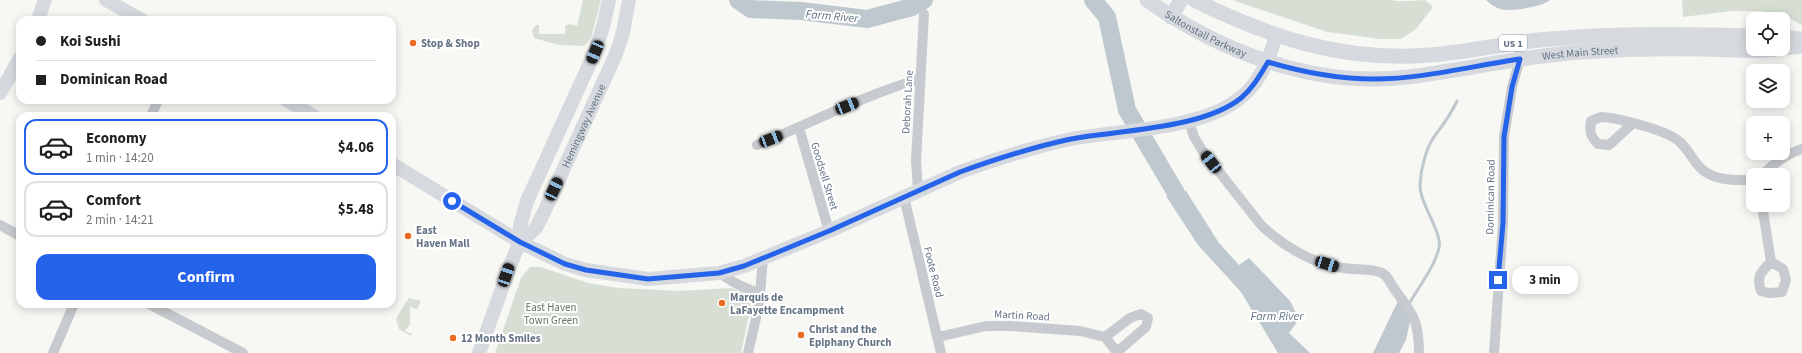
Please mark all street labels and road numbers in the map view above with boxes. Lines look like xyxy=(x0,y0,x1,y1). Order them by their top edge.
street label: Saltonstall Parkway xyxy=(1162,7,1249,61)
road number: US 1 xyxy=(1499,35,1527,51)
street label: West Main Street xyxy=(1541,43,1619,64)
street label: Deborah Lane xyxy=(898,69,917,134)
street label: Hemingway Avenue xyxy=(558,81,610,170)
street label: Goodsell Street xyxy=(807,140,842,212)
street label: Dominican Road xyxy=(1482,159,1499,235)
street label: Foote Road xyxy=(920,245,947,299)
street label: Martin Road xyxy=(994,307,1050,324)

